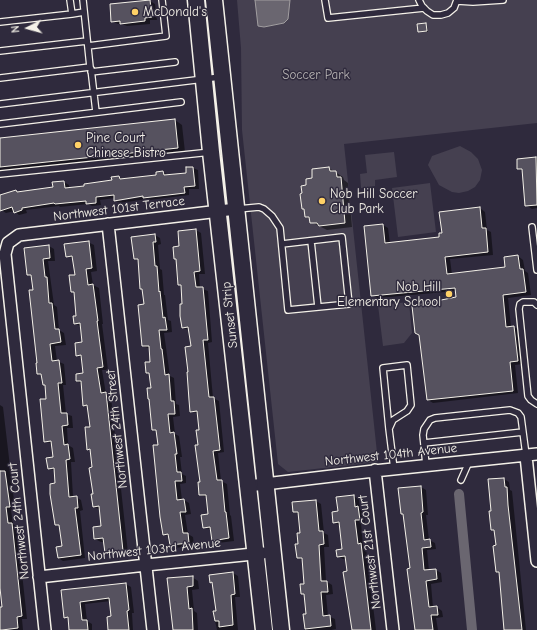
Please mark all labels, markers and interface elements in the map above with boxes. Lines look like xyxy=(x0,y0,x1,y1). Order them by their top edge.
place label: McDonald's xyxy=(143,4,207,20)
marker: McDonald's xyxy=(130,7,140,17)
north arrow xyxy=(8,8,48,48)
text: N xyxy=(9,25,22,34)
park label: Soccer Park xyxy=(282,67,350,83)
place label: Pine Court Chinese Bistro xyxy=(86,130,166,161)
marker: Pine Court Chinese Bistro xyxy=(73,140,83,150)
place label: Nob Hill Soccer Club Park xyxy=(330,186,417,217)
street label: Northwest 101st Terrace xyxy=(52,193,186,225)
marker: Nob Hill Soccer Club Park xyxy=(317,196,327,206)
place label: Nob Hill Elementary School xyxy=(337,279,441,310)
street label: Sunset Strip xyxy=(219,281,241,349)
marker: Nob Hill Elementary School xyxy=(444,289,454,299)
street label: Northwest 24th Street xyxy=(103,369,131,489)
street label: Northwest 104th Avenue xyxy=(324,440,458,470)
street label: Northwest 24th Court xyxy=(5,462,33,580)
street label: Northwest 21st Court xyxy=(355,494,385,610)
street label: Northwest 103rd Avenue xyxy=(87,535,221,565)

